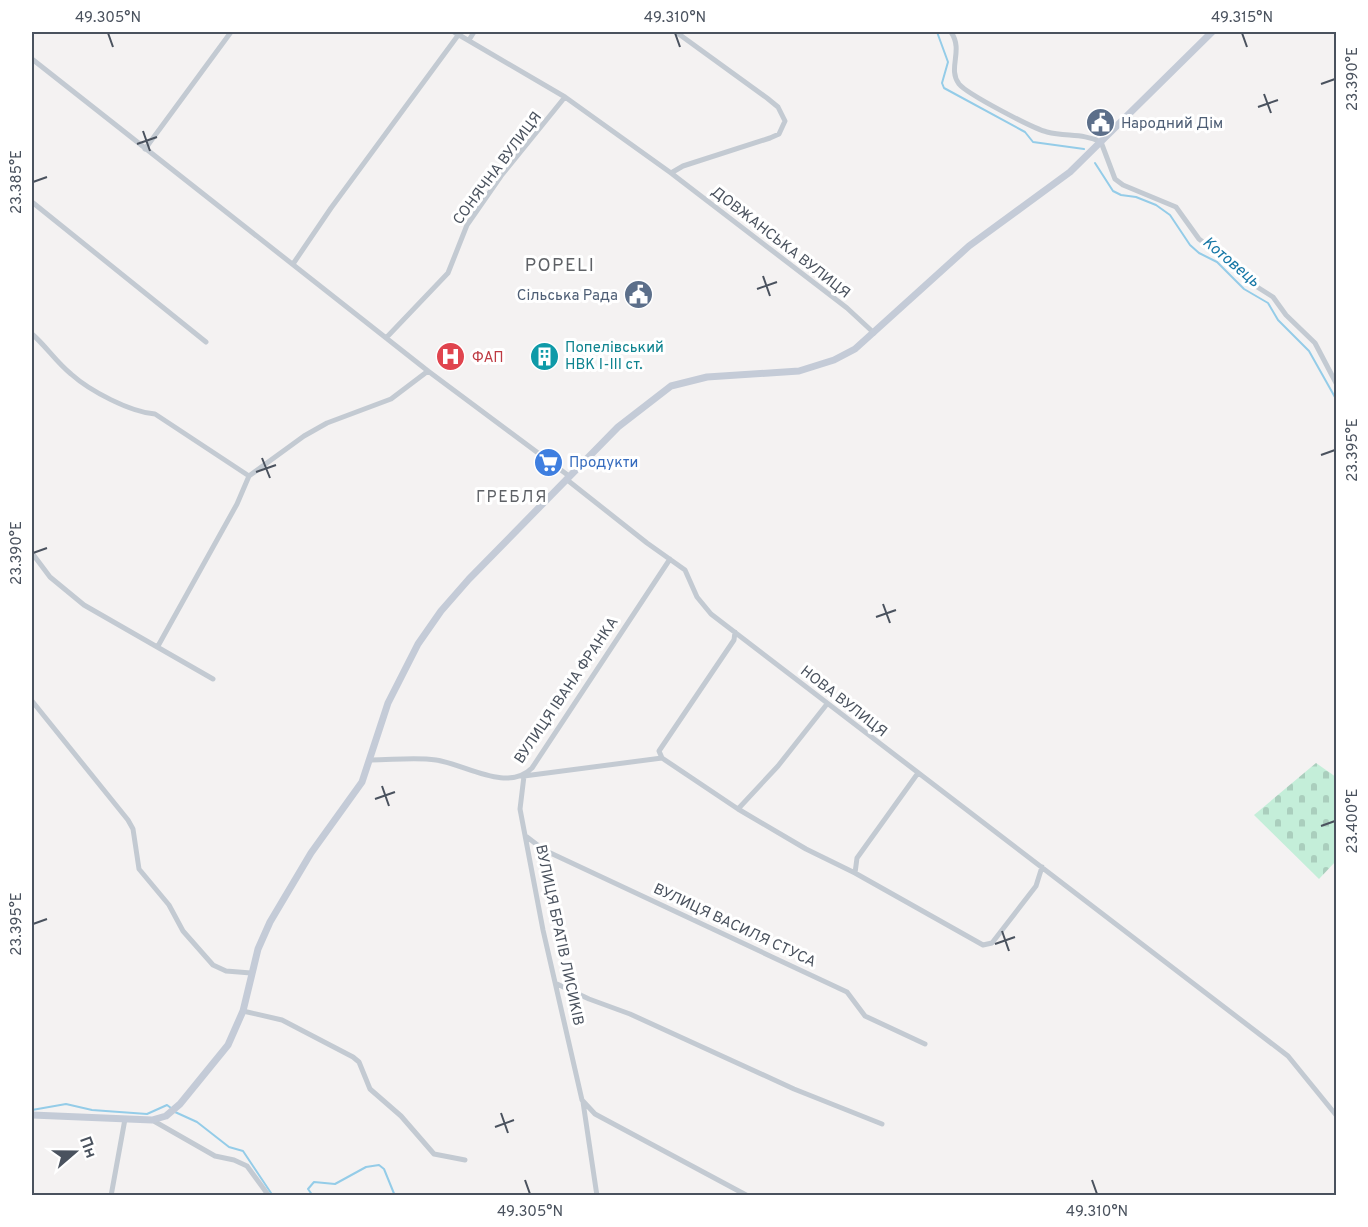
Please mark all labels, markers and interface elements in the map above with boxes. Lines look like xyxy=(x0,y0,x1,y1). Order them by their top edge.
text: 49.305°N xyxy=(75,9,141,28)
text: 49.310°N xyxy=(644,9,706,28)
text: 49.315°N xyxy=(1211,9,1273,28)
text: 23.390°E xyxy=(1344,47,1363,111)
public building icon: Народний Дім xyxy=(1084,107,1116,139)
street label: СОНЯЧНА ВУЛИЦЯ xyxy=(450,109,547,229)
place label: Народний Дім xyxy=(1121,115,1223,134)
text: 23.385°E xyxy=(8,150,27,214)
street label: ДОВЖАНСЬКА ВУЛИЦЯ xyxy=(707,183,853,303)
water label: Котовець xyxy=(1198,233,1263,292)
district label: POPELI xyxy=(525,255,595,278)
public building icon: Сільська Рада xyxy=(623,279,655,311)
place label: Сільська Рада xyxy=(517,287,618,306)
place label: Попелівський НВК І-ІІІ ст. xyxy=(565,339,664,375)
building icon: Попелівський НВК І-ІІІ ст. xyxy=(528,340,560,372)
hospital icon: ФАП xyxy=(435,341,467,373)
place label: ФАП xyxy=(472,349,504,368)
text: 23.395°E xyxy=(1344,418,1363,482)
supermarket icon: Продукти xyxy=(532,446,564,478)
place label: Продукти xyxy=(569,454,638,473)
district label: ГРЕБЛЯ xyxy=(476,488,548,508)
text: 23.390°E xyxy=(8,521,27,585)
street label: ВУЛИЦЯ ІВАНА ФРАНКА xyxy=(511,614,624,768)
street label: НОВА ВУЛИЦЯ xyxy=(796,662,890,742)
text: 23.400°E xyxy=(1344,788,1363,854)
street label: ВУЛИЦЯ БРАТІВ ЛИСИКІВ xyxy=(530,843,587,1028)
street label: ВУЛИЦЯ ВАСИЛЯ СТУСА xyxy=(650,880,819,972)
text: 23.395°E xyxy=(8,892,27,956)
north arrow xyxy=(45,1122,105,1182)
text: Пн xyxy=(74,1134,100,1161)
text: 49.305°N xyxy=(497,1203,563,1222)
text: 49.310°N xyxy=(1066,1203,1128,1222)

